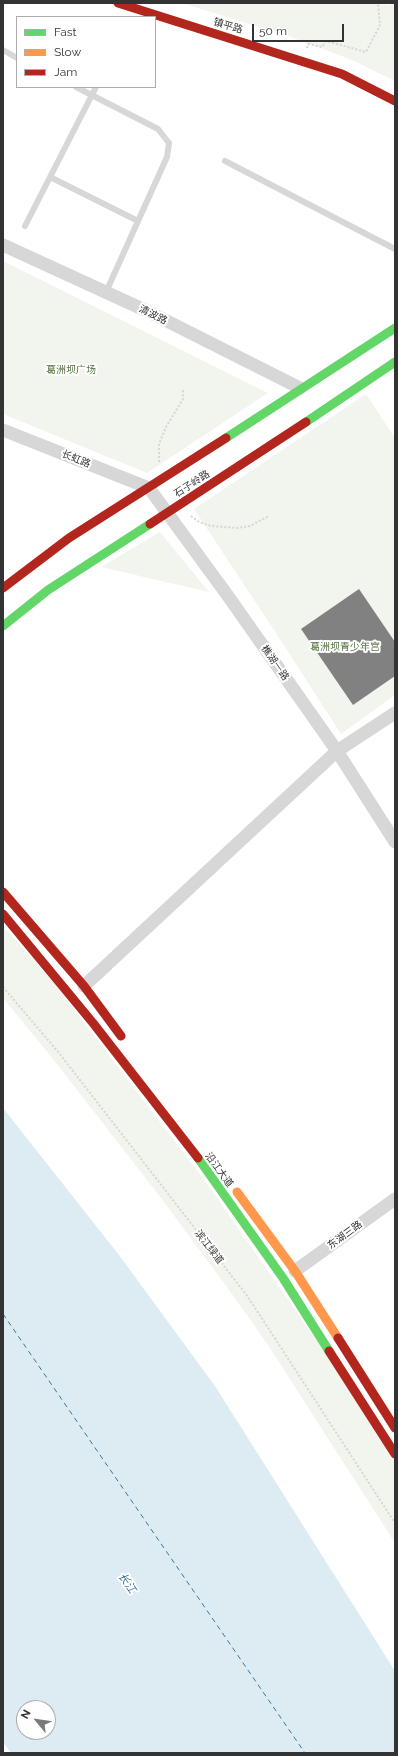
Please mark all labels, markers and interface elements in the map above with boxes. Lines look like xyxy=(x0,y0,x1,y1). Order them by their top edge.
legend xyxy=(16,16,156,88)
street label: 镇平路 xyxy=(212,16,244,36)
scale bar xyxy=(254,16,346,42)
text: 50 m xyxy=(259,24,287,38)
text: Fast xyxy=(54,25,77,39)
text: Slow xyxy=(54,45,81,59)
text: Jam xyxy=(54,65,77,79)
street label: 清波路 xyxy=(137,303,169,327)
park label: 葛洲坝广场 xyxy=(46,364,96,376)
street label: 长虹路 xyxy=(60,448,92,470)
street label: 石子岭路 xyxy=(172,468,212,500)
park label: 葛洲坝青少年宫 xyxy=(310,641,380,653)
street label: 樵湖一路 xyxy=(259,643,291,683)
street label: 沿江大道 xyxy=(202,1150,236,1190)
street label: 东湖三路 xyxy=(325,1218,365,1252)
street label: 滨江绿道 xyxy=(192,1228,226,1266)
water label: 长江 xyxy=(115,1570,139,1596)
north arrow xyxy=(16,1700,56,1740)
text: N xyxy=(18,1708,34,1721)

